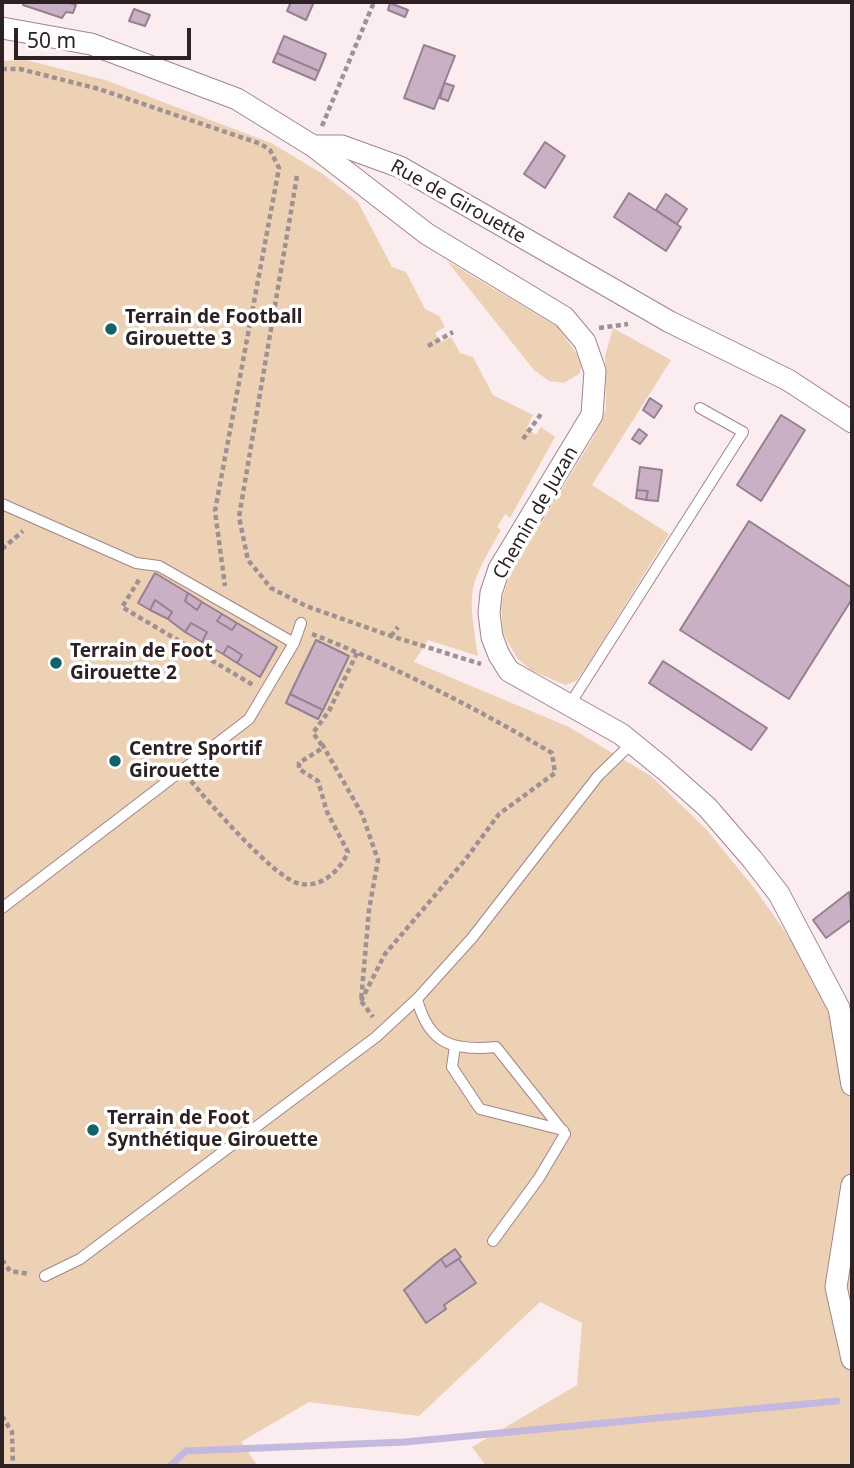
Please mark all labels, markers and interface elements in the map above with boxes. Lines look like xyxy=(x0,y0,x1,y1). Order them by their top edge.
scale bar xyxy=(18,14,194,58)
text: 50 m xyxy=(27,26,76,54)
street label: Rue de Girouette xyxy=(386,155,530,249)
place label: Terrain de Football Girouette 3 xyxy=(125,307,302,351)
marker: Terrain de Football Girouette 3 xyxy=(103,321,119,337)
street label: Chemin de Juzan xyxy=(489,443,583,583)
place label: Terrain de Foot Girouette 2 xyxy=(70,641,213,685)
marker: Terrain de Foot Girouette 2 xyxy=(48,655,64,671)
place label: Centre Sportif Girouette xyxy=(129,739,262,783)
marker: Centre Sportif Girouette xyxy=(107,753,123,769)
place label: Terrain de Foot Synthétique Girouette xyxy=(107,1108,318,1152)
marker: Terrain de Foot Synthétique Girouette xyxy=(85,1122,101,1138)

